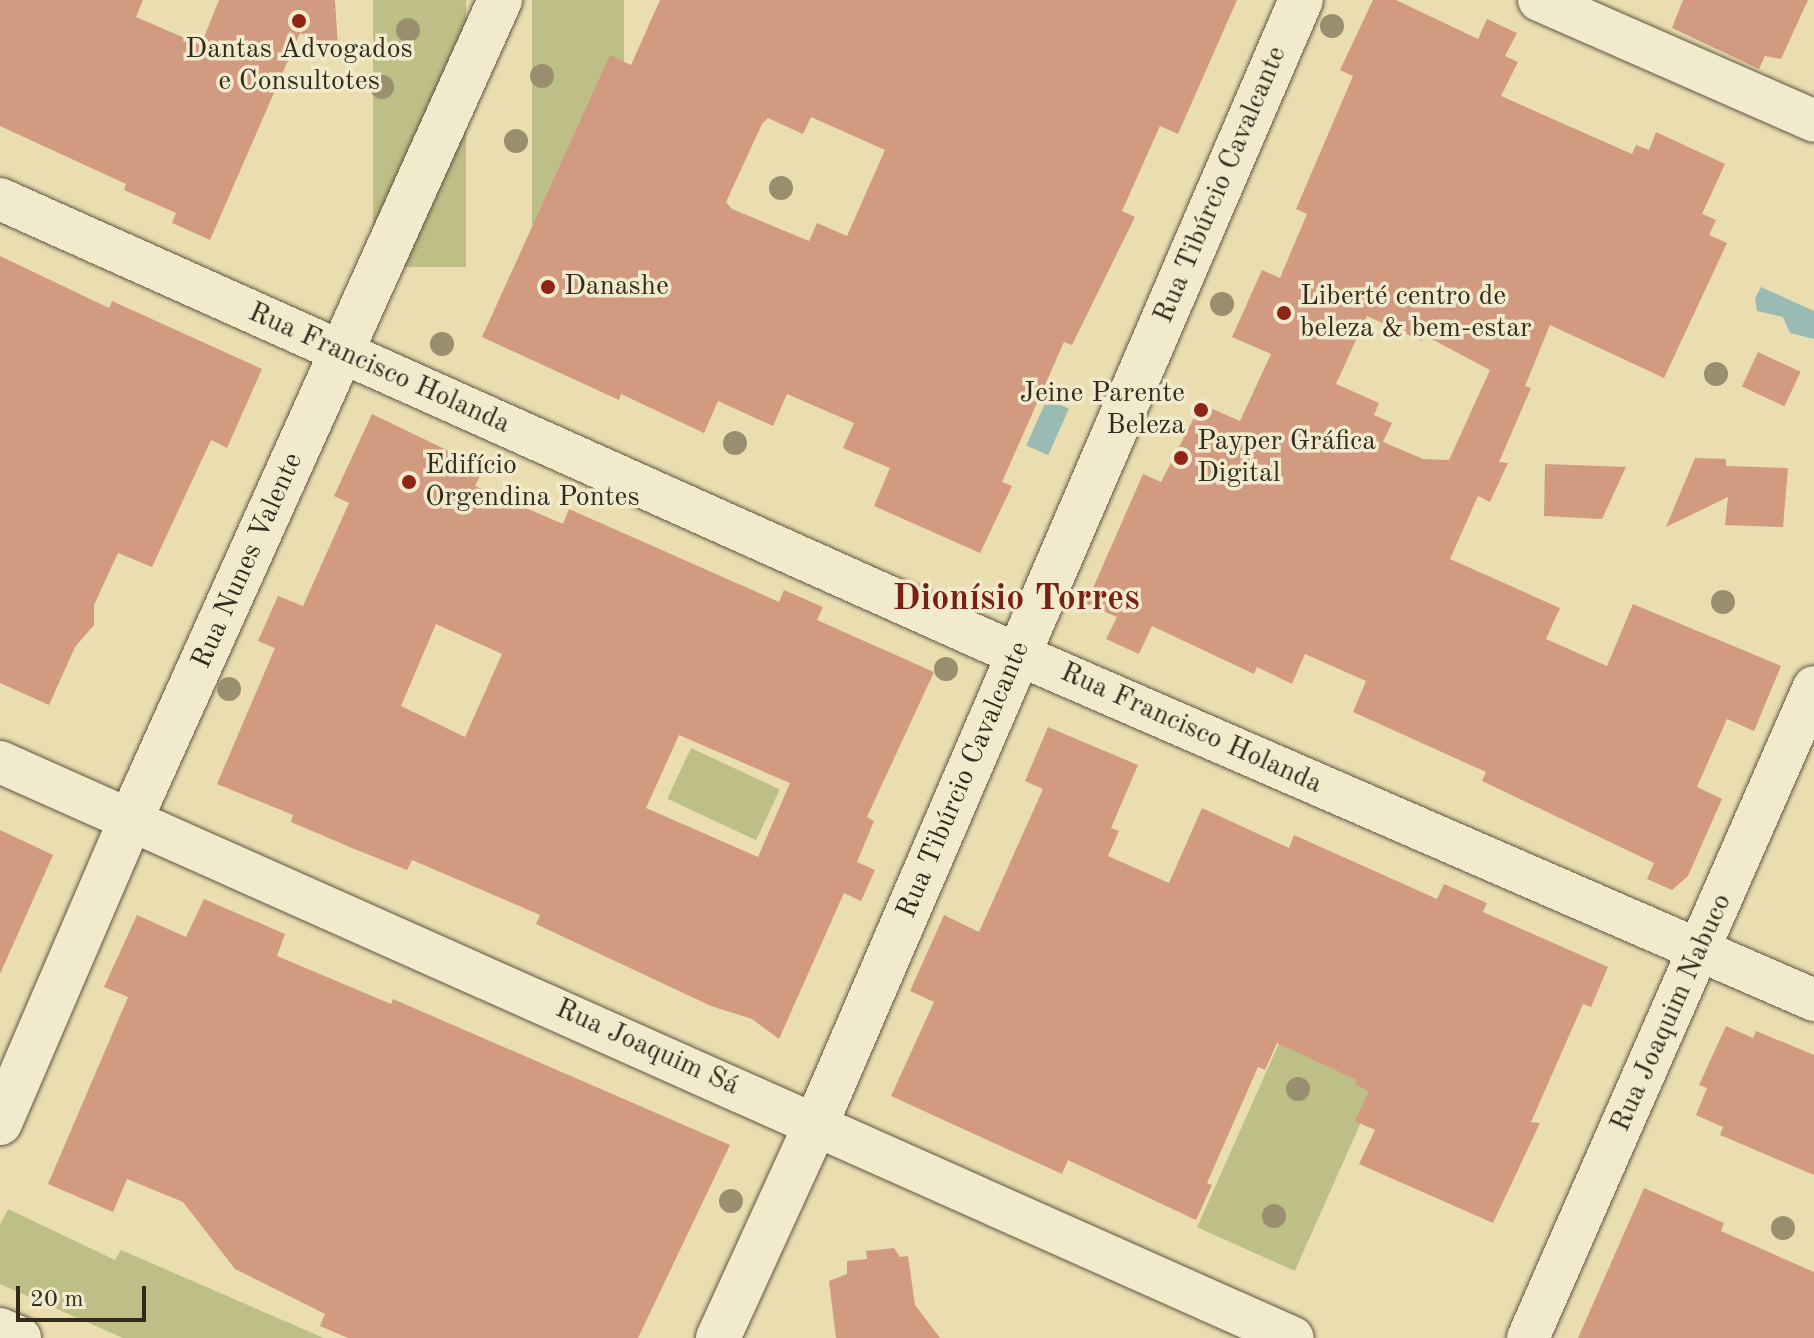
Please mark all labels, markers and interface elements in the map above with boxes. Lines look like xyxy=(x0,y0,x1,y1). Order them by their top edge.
marker: Dantas Advogados e Consultotes xyxy=(290,12,308,30)
place label: Dantas Advogados e Consultotes xyxy=(185,33,413,99)
street label: Rua Tibúrcio Cavalcante xyxy=(1147,42,1295,328)
place label: Danashe xyxy=(564,270,669,304)
marker: Danashe xyxy=(539,278,557,296)
place label: Liberté centro de beleza & bem-estar xyxy=(1300,280,1531,346)
street label: Rua Francisco Holanda xyxy=(243,296,515,442)
marker: Liberté centro de beleza & bem-estar xyxy=(1275,304,1293,322)
place label: Jeine Parente Beleza xyxy=(1020,377,1185,443)
marker: Jeine Parente Beleza xyxy=(1192,401,1210,419)
place label: Payper Gráfica Digital xyxy=(1197,425,1376,491)
street label: Rua Nunes Valente xyxy=(185,448,311,674)
place label: Edifício Orgendina Pontes xyxy=(425,449,640,515)
marker: Payper Gráfica Digital xyxy=(1172,449,1190,467)
marker: Edifício Orgendina Pontes xyxy=(400,473,418,491)
district label: Dionísio Torres xyxy=(892,579,1140,623)
street label: Rua Tibúrcio Cavalcante xyxy=(890,637,1038,923)
street label: Rua Francisco Holanda xyxy=(1055,656,1327,802)
street label: Rua Joaquim Nabuco xyxy=(1604,889,1740,1137)
street label: Rua Joaquim Sá xyxy=(550,993,744,1103)
scale bar xyxy=(20,1270,150,1320)
text: 20 m xyxy=(30,1288,84,1312)

